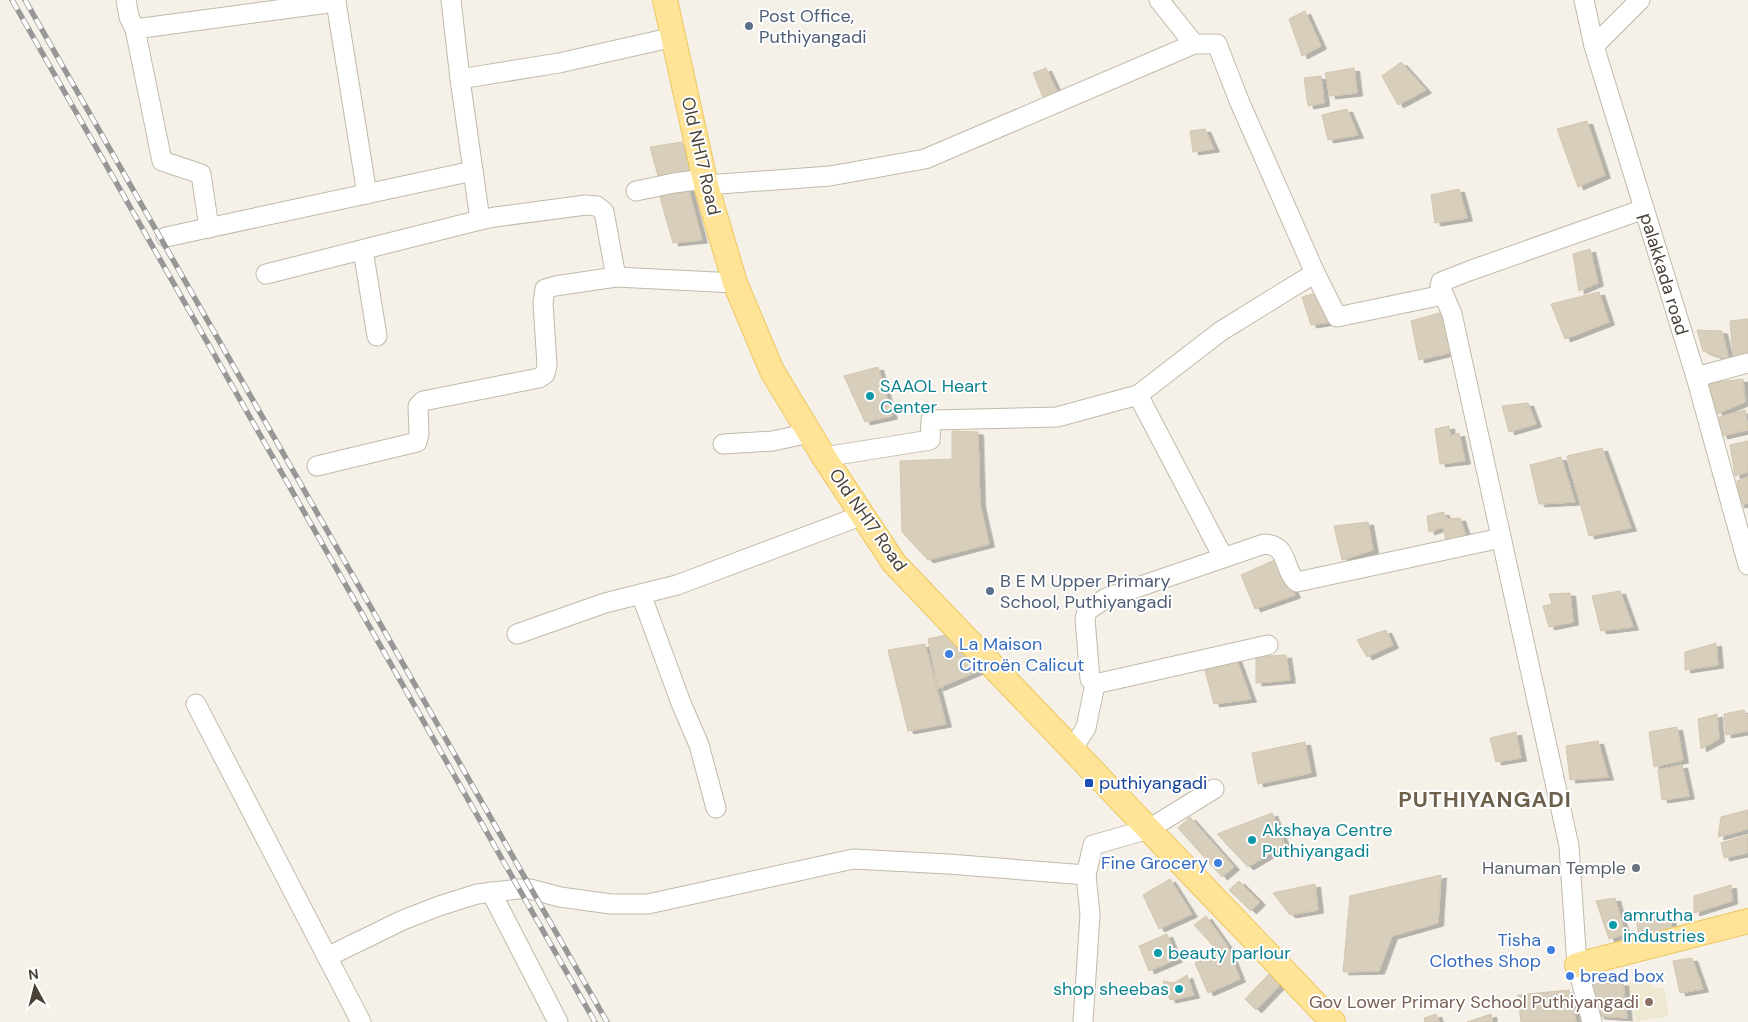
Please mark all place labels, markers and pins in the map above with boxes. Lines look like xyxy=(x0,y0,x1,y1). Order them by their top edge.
place label: Post Office, Puthiyangadi xyxy=(759,4,867,49)
marker: Post Office, Puthiyangadi xyxy=(743,20,755,32)
place label: SAAOL Heart Center xyxy=(880,374,988,419)
marker: SAAOL Heart Center xyxy=(864,390,876,402)
place label: B E M Upper Primary School, Puthiyangadi xyxy=(1000,569,1172,614)
marker: B E M Upper Primary School, Puthiyangadi xyxy=(984,585,996,597)
place label: La Maison Citroën Calicut xyxy=(959,632,1084,677)
marker: La Maison Citroën Calicut xyxy=(943,648,955,660)
place label: puthiyangadi xyxy=(1099,771,1207,795)
marker: puthiyangadi xyxy=(1083,777,1095,789)
place label: Akshaya Centre Puthiyangadi xyxy=(1262,818,1393,863)
marker: Akshaya Centre Puthiyangadi xyxy=(1246,834,1258,846)
place label: Fine Grocery xyxy=(1101,851,1208,875)
place label: Hanuman Temple xyxy=(1482,856,1626,880)
marker: Fine Grocery xyxy=(1212,857,1224,869)
marker: Hanuman Temple xyxy=(1630,862,1642,874)
place label: amrutha industries xyxy=(1623,903,1705,948)
marker: amrutha industries xyxy=(1607,919,1619,931)
place label: Tisha Clothes Shop xyxy=(1430,928,1541,973)
place label: beauty parlour xyxy=(1168,941,1291,965)
marker: Tisha Clothes Shop xyxy=(1545,944,1557,956)
marker: beauty parlour xyxy=(1152,947,1164,959)
place label: bread box xyxy=(1580,964,1664,988)
marker: bread box xyxy=(1564,970,1576,982)
place label: shop sheebas xyxy=(1053,977,1169,1001)
marker: shop sheebas xyxy=(1173,983,1185,995)
place label: Gov Lower Primary School Puthiyangadi xyxy=(1309,990,1639,1014)
marker: Gov Lower Primary School Puthiyangadi xyxy=(1643,996,1655,1008)

